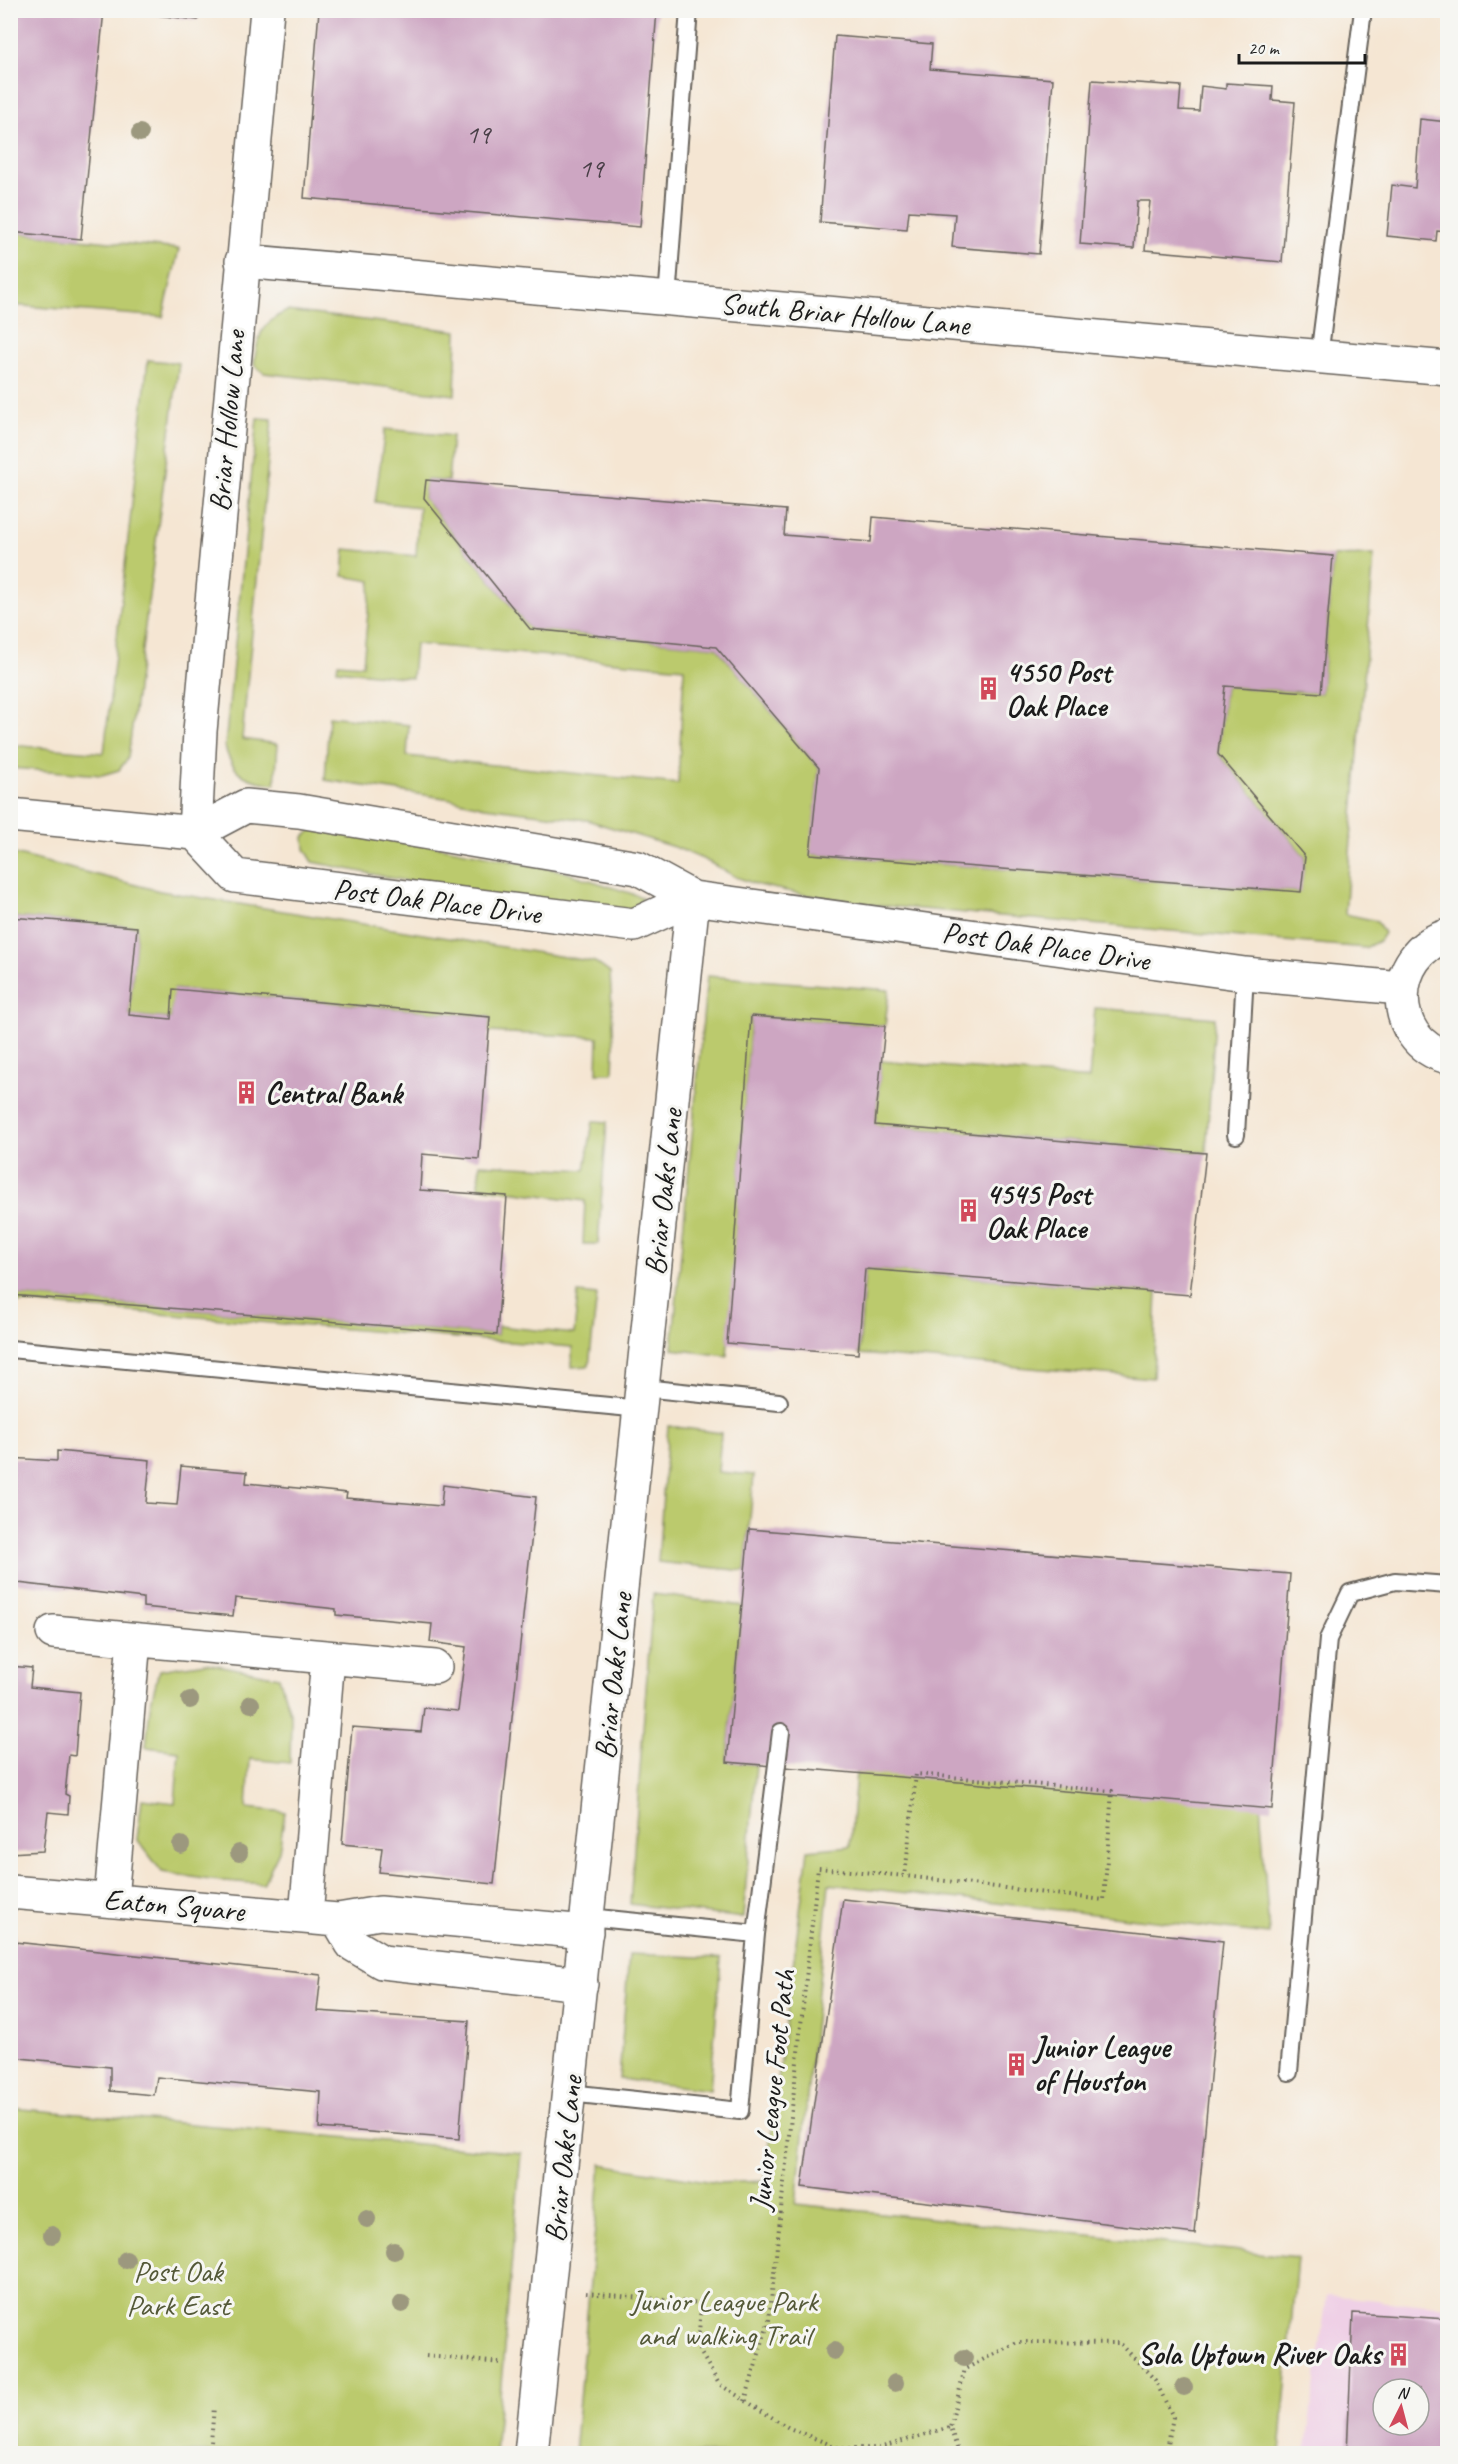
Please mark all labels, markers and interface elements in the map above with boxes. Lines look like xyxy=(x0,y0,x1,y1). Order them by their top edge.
scale bar xyxy=(1239,27,1365,65)
text: 20 m xyxy=(1248,37,1281,59)
house number: 19 xyxy=(466,117,492,151)
house number: 19 xyxy=(579,151,605,185)
street label: South Briar Hollow Lane xyxy=(719,284,973,344)
street label: Briar Hollow Lane xyxy=(200,327,254,513)
place label: 4550 Post Oak Place xyxy=(1006,653,1114,725)
building icon: 4550 Post Oak Place xyxy=(975,676,1001,702)
street label: Post Oak Place Drive xyxy=(331,869,545,933)
street label: Post Oak Place Drive xyxy=(940,913,1154,980)
place label: Central Bank xyxy=(265,1074,405,1112)
building icon: Central Bank xyxy=(234,1080,260,1106)
street label: Briar Oaks Lane xyxy=(635,1105,691,1277)
place label: 4545 Post Oak Place xyxy=(986,1175,1094,1247)
building icon: 4545 Post Oak Place xyxy=(955,1198,981,1224)
street label: Briar Oaks Lane xyxy=(585,1589,641,1761)
street label: Eaton Square xyxy=(102,1880,248,1930)
street label: Junior League Foot Path xyxy=(740,1967,804,2214)
place label: Junior League of Houston xyxy=(1032,2028,1173,2100)
building icon: Junior League of Houston xyxy=(1003,2051,1029,2077)
street label: Briar Oaks Lane xyxy=(535,2072,591,2244)
park label: Post Oak Park East xyxy=(127,2252,233,2324)
park label: Junior League Park and walking Trail xyxy=(629,2282,820,2354)
place label: Sola Uptown River Oaks xyxy=(1138,2335,1384,2373)
building icon: Sola Uptown River Oaks xyxy=(1386,2341,1412,2367)
north arrow xyxy=(1371,2377,1431,2437)
text: N xyxy=(1396,2383,1412,2404)

